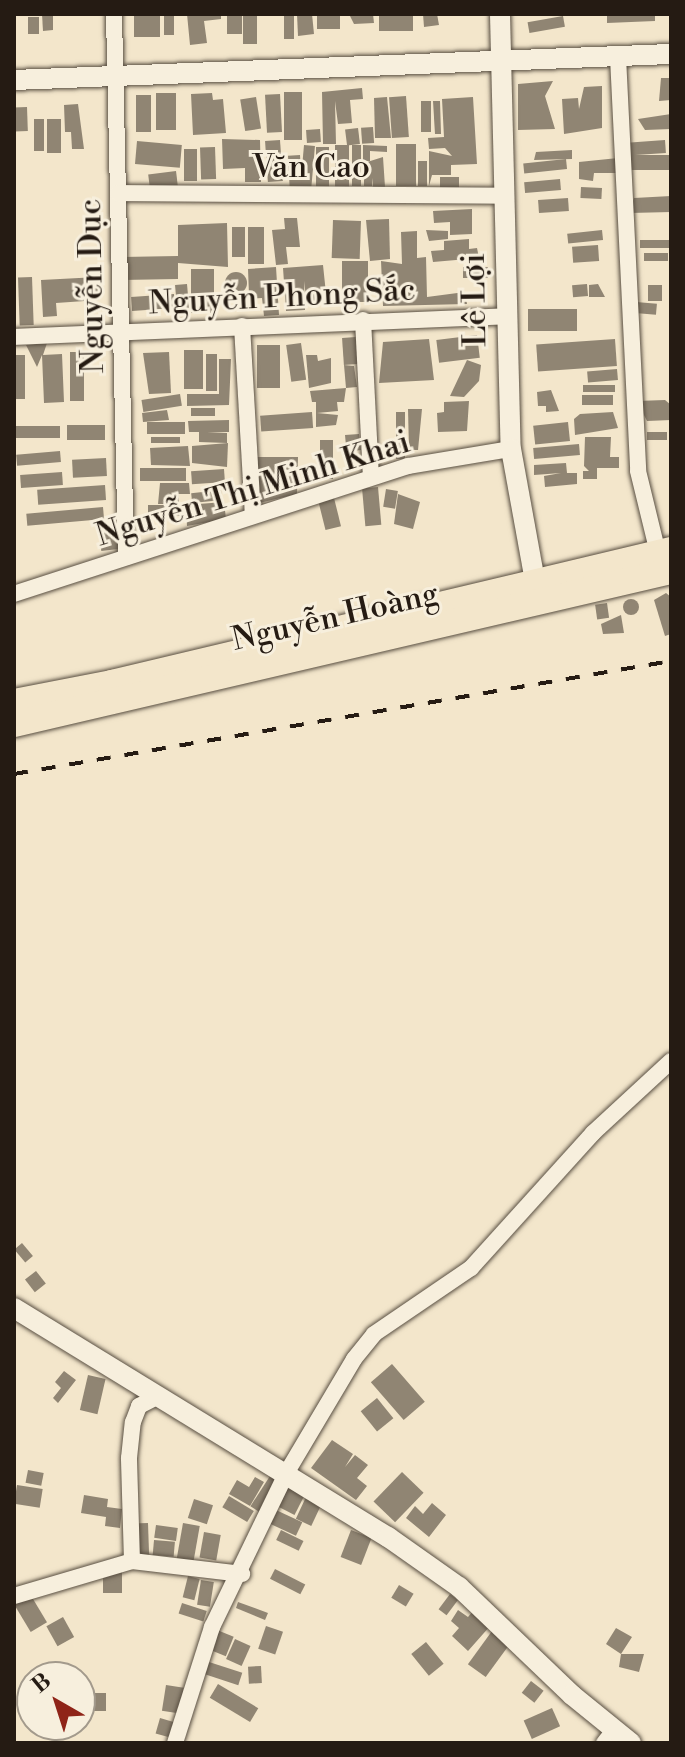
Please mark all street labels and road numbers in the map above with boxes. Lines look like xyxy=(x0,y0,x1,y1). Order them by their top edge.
street label: Văn Cao xyxy=(252,148,370,186)
street label: Nguyễn Dục xyxy=(71,198,113,374)
street label: Lê Lợi xyxy=(455,253,495,347)
street label: Nguyễn Phong Sắc xyxy=(147,271,417,323)
street label: Nguyễn Thị Minh Khai xyxy=(91,423,415,555)
street label: Nguyễn Hoàng xyxy=(228,575,442,659)

